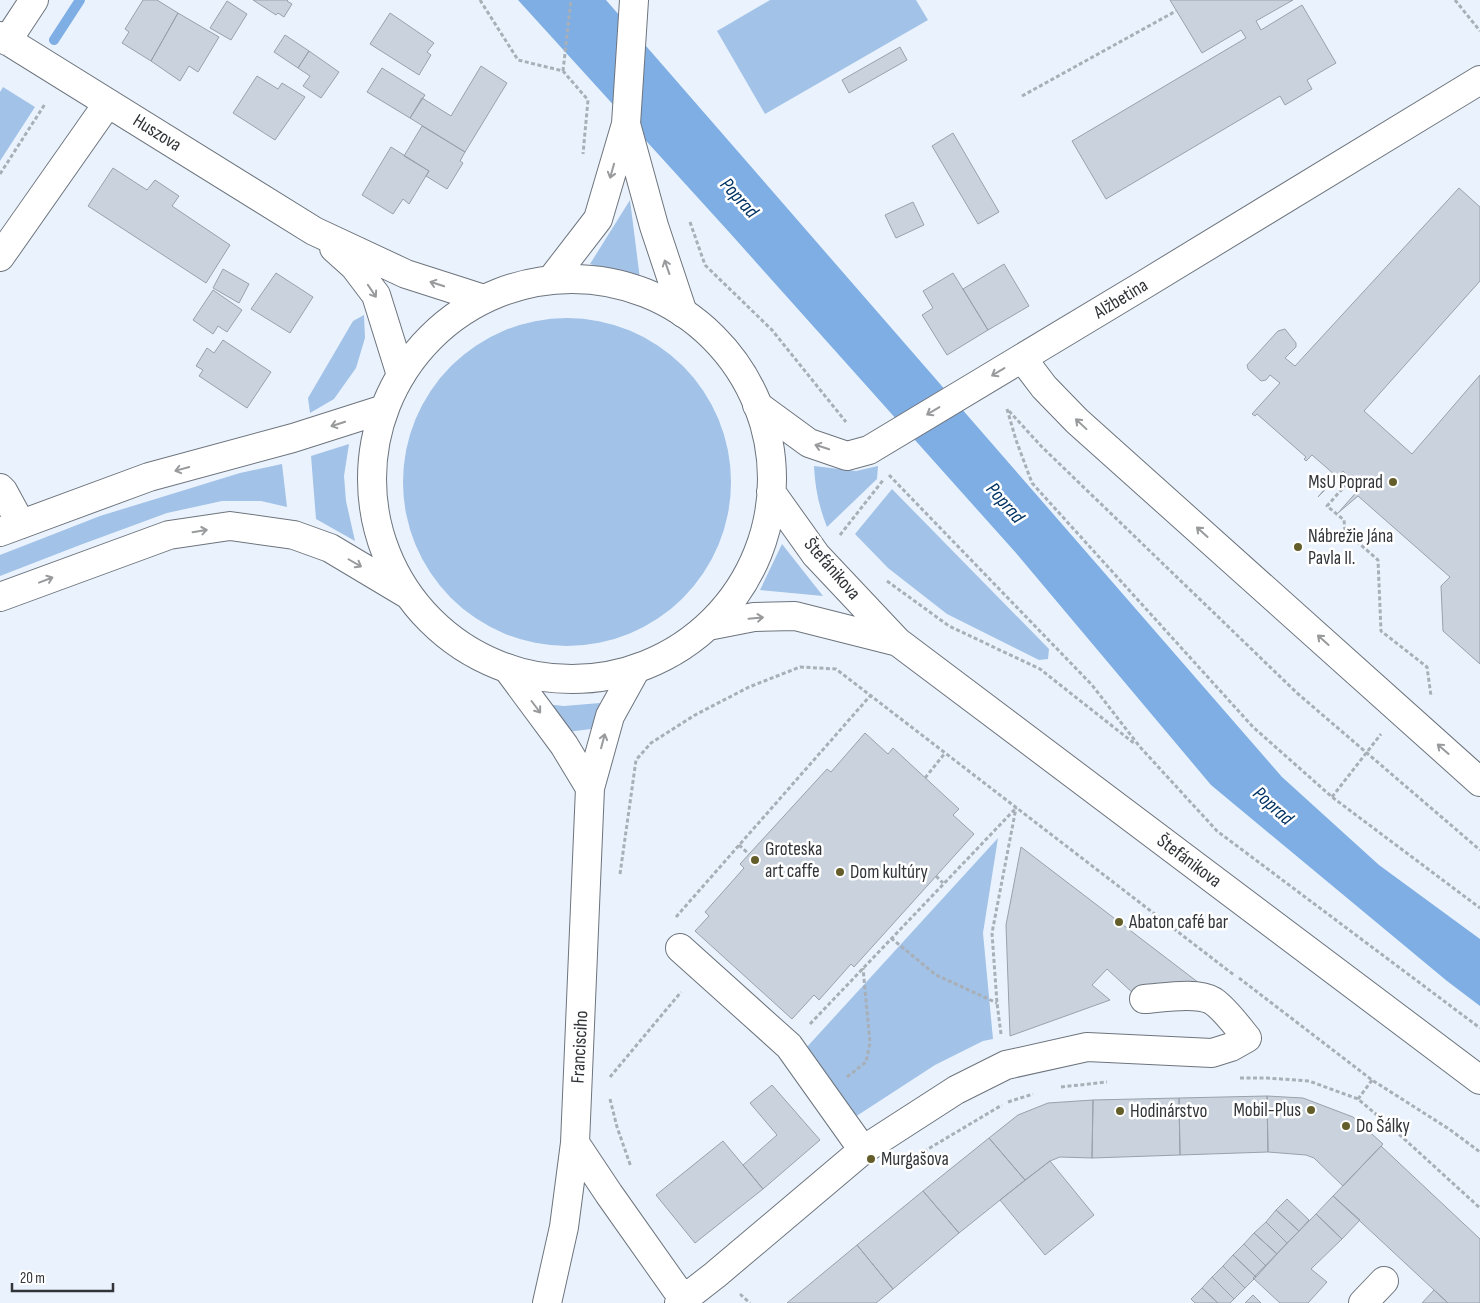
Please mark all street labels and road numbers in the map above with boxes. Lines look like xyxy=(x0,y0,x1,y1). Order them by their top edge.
street label: Huszova xyxy=(128,109,186,157)
street label: Alžbetina xyxy=(1089,274,1152,325)
street label: Štefánikova xyxy=(799,533,865,605)
street label: Štefánikova xyxy=(1152,829,1226,893)
street label: Francisciho xyxy=(567,1010,593,1084)

